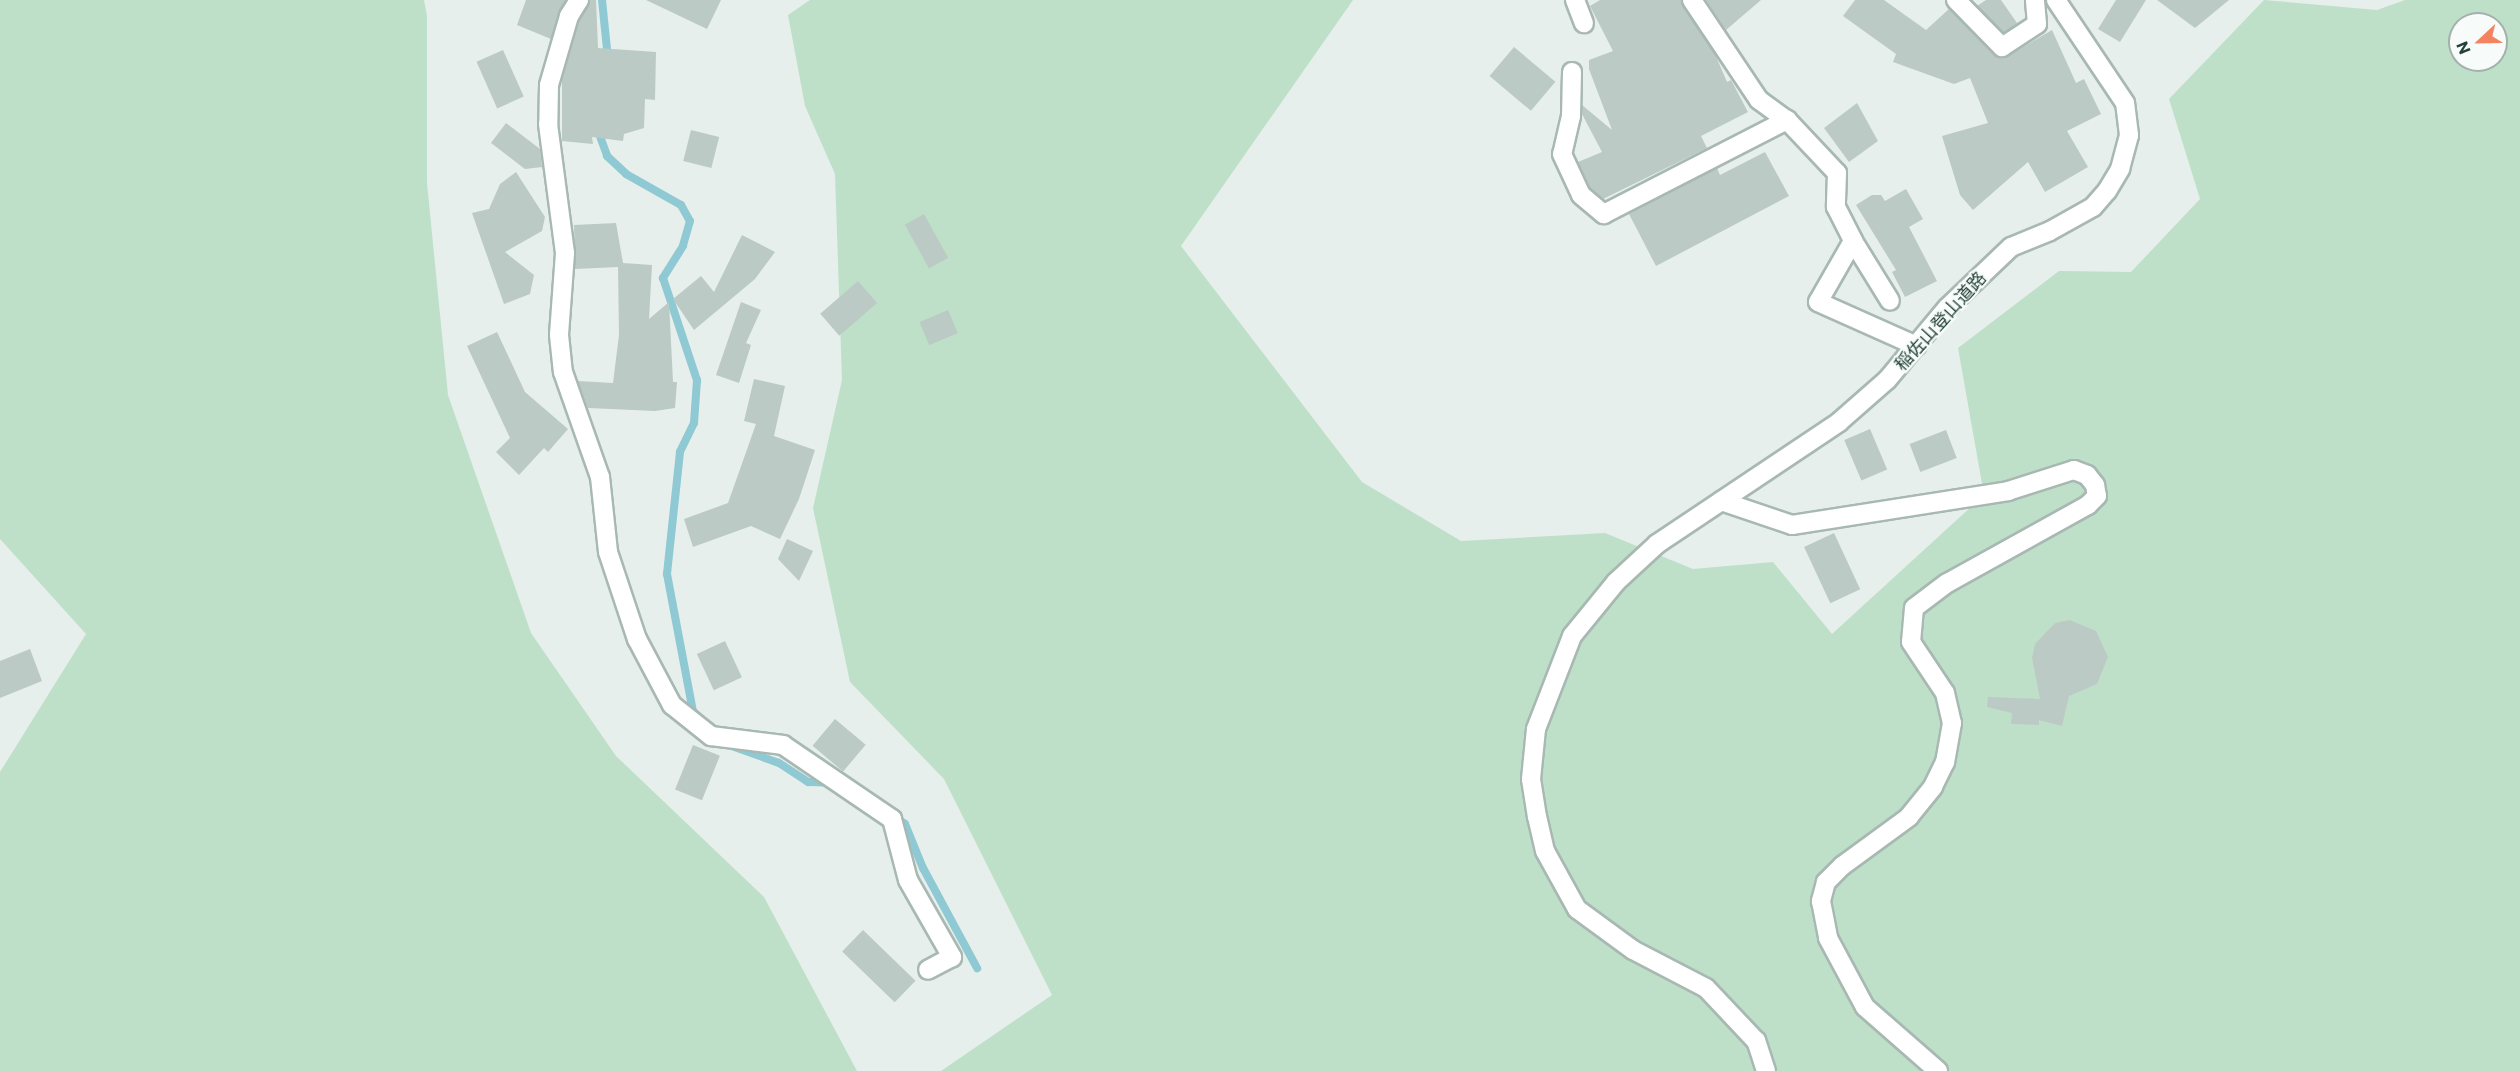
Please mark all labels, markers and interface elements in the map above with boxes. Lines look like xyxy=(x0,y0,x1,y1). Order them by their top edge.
north arrow xyxy=(2448,12,2508,72)
text: N xyxy=(2452,39,2474,57)
street label: 稲佐山登山道路 xyxy=(1890,267,1990,375)

